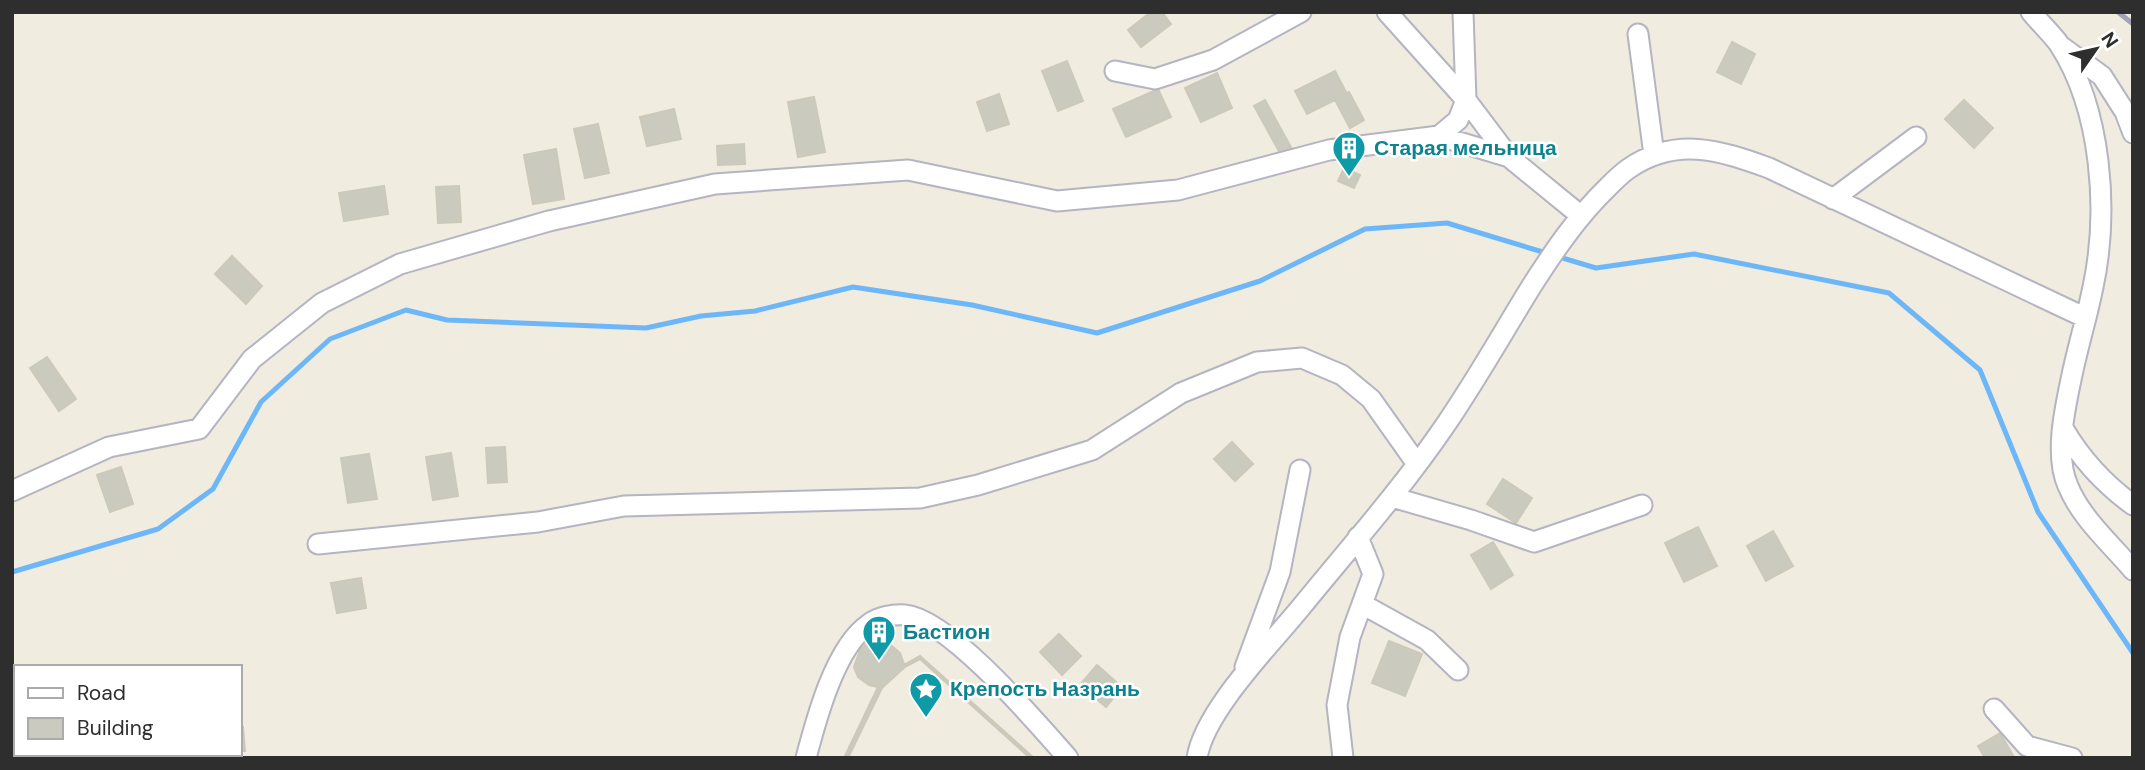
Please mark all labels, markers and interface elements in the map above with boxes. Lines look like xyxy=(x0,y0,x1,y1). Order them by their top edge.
north arrow xyxy=(2061,14,2131,84)
text: N xyxy=(2095,27,2124,53)
building icon: Старая мельница xyxy=(1330,129,1368,178)
place label: Старая мельница xyxy=(1374,134,1557,162)
building icon: Бастион xyxy=(860,613,898,662)
place label: Бастион xyxy=(903,618,990,646)
legend xyxy=(14,665,242,756)
place icon: Крепость Назрань xyxy=(907,670,945,719)
place label: Крепость Назрань xyxy=(950,675,1140,703)
text: Road xyxy=(77,679,126,707)
text: Building xyxy=(77,714,154,742)

